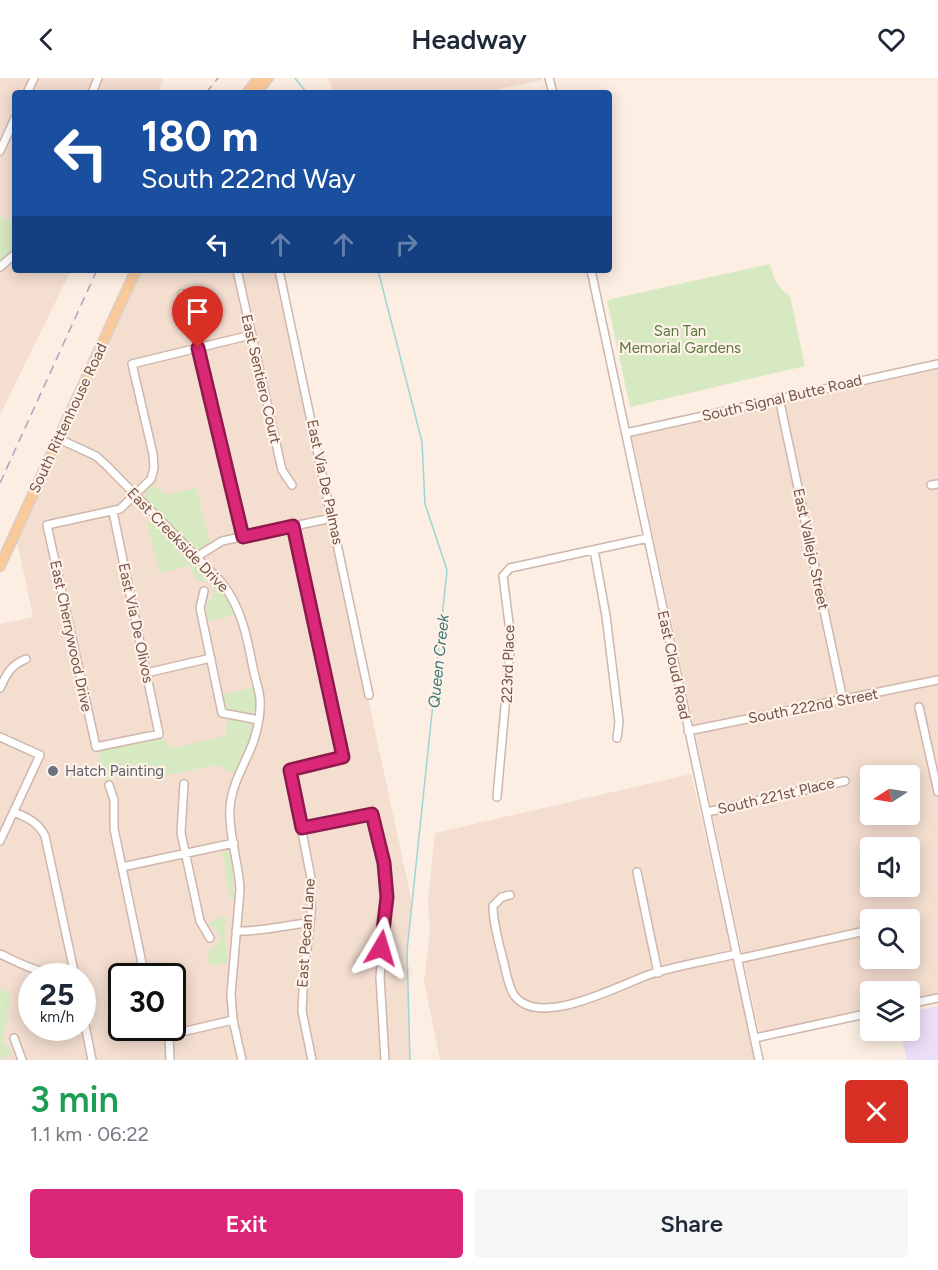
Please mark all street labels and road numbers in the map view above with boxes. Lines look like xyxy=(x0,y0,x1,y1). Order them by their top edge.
street label: East Sentiero Court xyxy=(237,313,285,446)
street label: South Rittenhouse Road xyxy=(25,340,111,496)
street label: South Signal Butte Road xyxy=(700,371,864,425)
street label: East Via De Palmas xyxy=(303,418,347,546)
street label: East Creekside Drive xyxy=(123,484,233,596)
street label: East Vallejo Street xyxy=(789,487,833,612)
street label: East Cherrywood Drive xyxy=(46,559,96,713)
street label: East Via De Olivos xyxy=(115,561,157,685)
street label: East Cloud Road xyxy=(654,609,694,721)
street label: 223rd Place xyxy=(498,624,518,704)
street label: South 222nd Street xyxy=(746,685,880,727)
street label: South 221st Place xyxy=(716,774,836,818)
street label: East Pecan Lane xyxy=(293,878,319,988)

